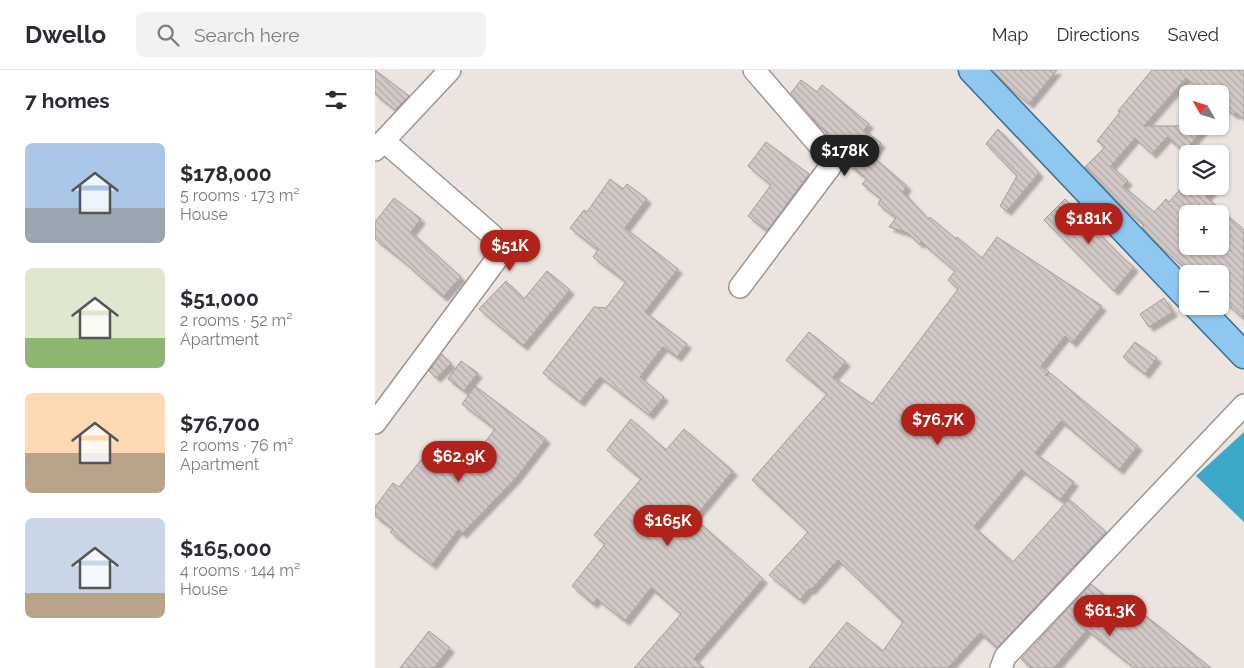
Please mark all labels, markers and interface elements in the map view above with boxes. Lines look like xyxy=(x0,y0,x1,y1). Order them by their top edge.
search box xyxy=(136,12,486,57)
text: Dwello xyxy=(25,20,106,49)
icon: search xyxy=(154,21,182,49)
text: Search here xyxy=(194,24,300,46)
text: Map xyxy=(992,24,1028,45)
text: Directions xyxy=(1056,24,1140,45)
text: Saved xyxy=(1168,24,1219,45)
north arrow xyxy=(1179,85,1229,135)
map controls xyxy=(1179,85,1229,315)
icon: filters xyxy=(322,86,350,114)
text: 7 homes xyxy=(25,88,110,113)
pin: $178K xyxy=(810,134,880,177)
text: $178K xyxy=(821,141,869,160)
button: layers xyxy=(1179,145,1229,195)
text: $178,000 xyxy=(180,161,272,186)
icon: home xyxy=(65,163,125,223)
text: 5 rooms · 173 m² xyxy=(180,186,300,205)
pin: $181K xyxy=(1054,202,1124,245)
text: House xyxy=(180,205,228,224)
button: + xyxy=(1179,205,1229,255)
text: $181K xyxy=(1066,209,1112,228)
pin: $51K xyxy=(480,230,540,272)
text: $51K xyxy=(491,236,529,255)
button: − xyxy=(1179,265,1229,315)
text: $51,000 xyxy=(180,286,259,311)
icon: home xyxy=(65,288,125,348)
text: 2 rooms · 52 m² xyxy=(180,311,292,330)
text: Apartment xyxy=(180,330,259,349)
pin: $76.7K xyxy=(897,404,979,446)
text: $76.7K xyxy=(912,410,964,429)
text: $76,700 xyxy=(180,411,260,436)
icon: home xyxy=(65,413,125,473)
text: 2 rooms · 76 m² xyxy=(180,436,294,455)
pin: $62.9K xyxy=(418,440,500,483)
text: $62.9K xyxy=(433,447,485,466)
text: Apartment xyxy=(180,455,259,474)
pin: $165K xyxy=(633,504,703,547)
text: $165K xyxy=(644,511,692,530)
text: $165,000 xyxy=(180,536,272,561)
icon: home xyxy=(65,538,125,598)
text: 4 rooms · 144 m² xyxy=(180,561,300,580)
text: House xyxy=(180,580,228,599)
pin: $61.3K xyxy=(1069,594,1151,637)
text: $61.3K xyxy=(1085,601,1136,620)

